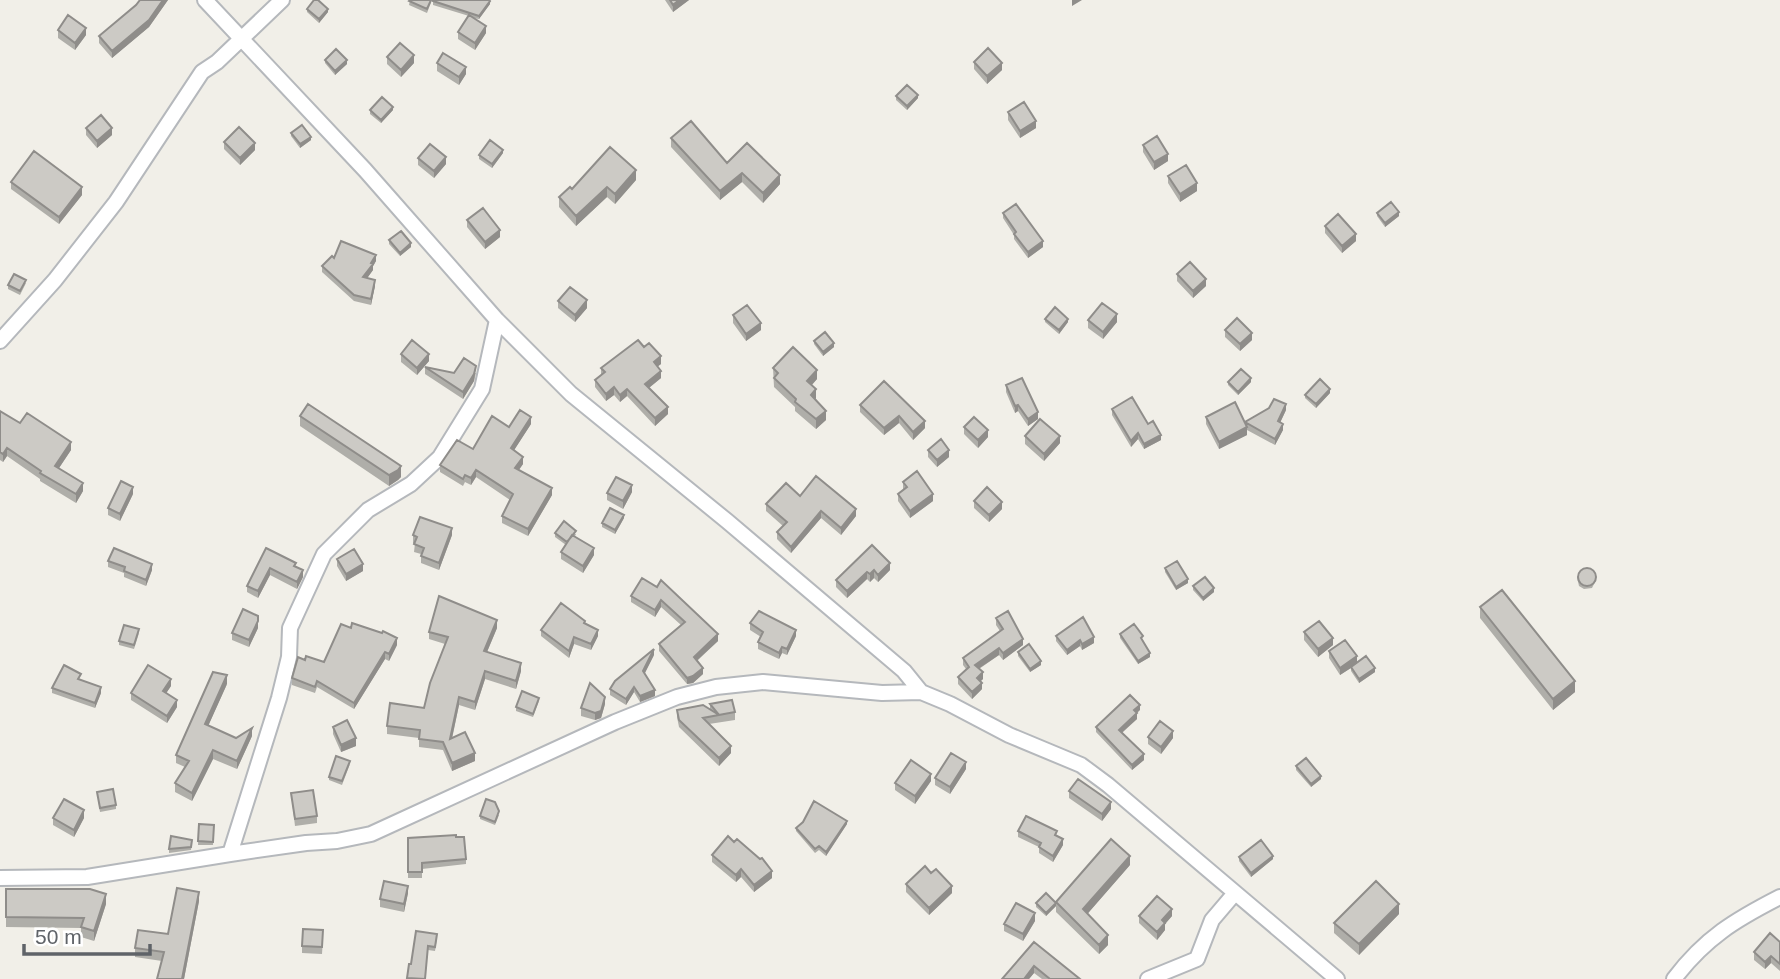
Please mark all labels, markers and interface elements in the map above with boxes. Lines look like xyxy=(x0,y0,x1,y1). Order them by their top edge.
scale bar xyxy=(24,912,150,956)
text: 50 m xyxy=(35,925,82,948)

